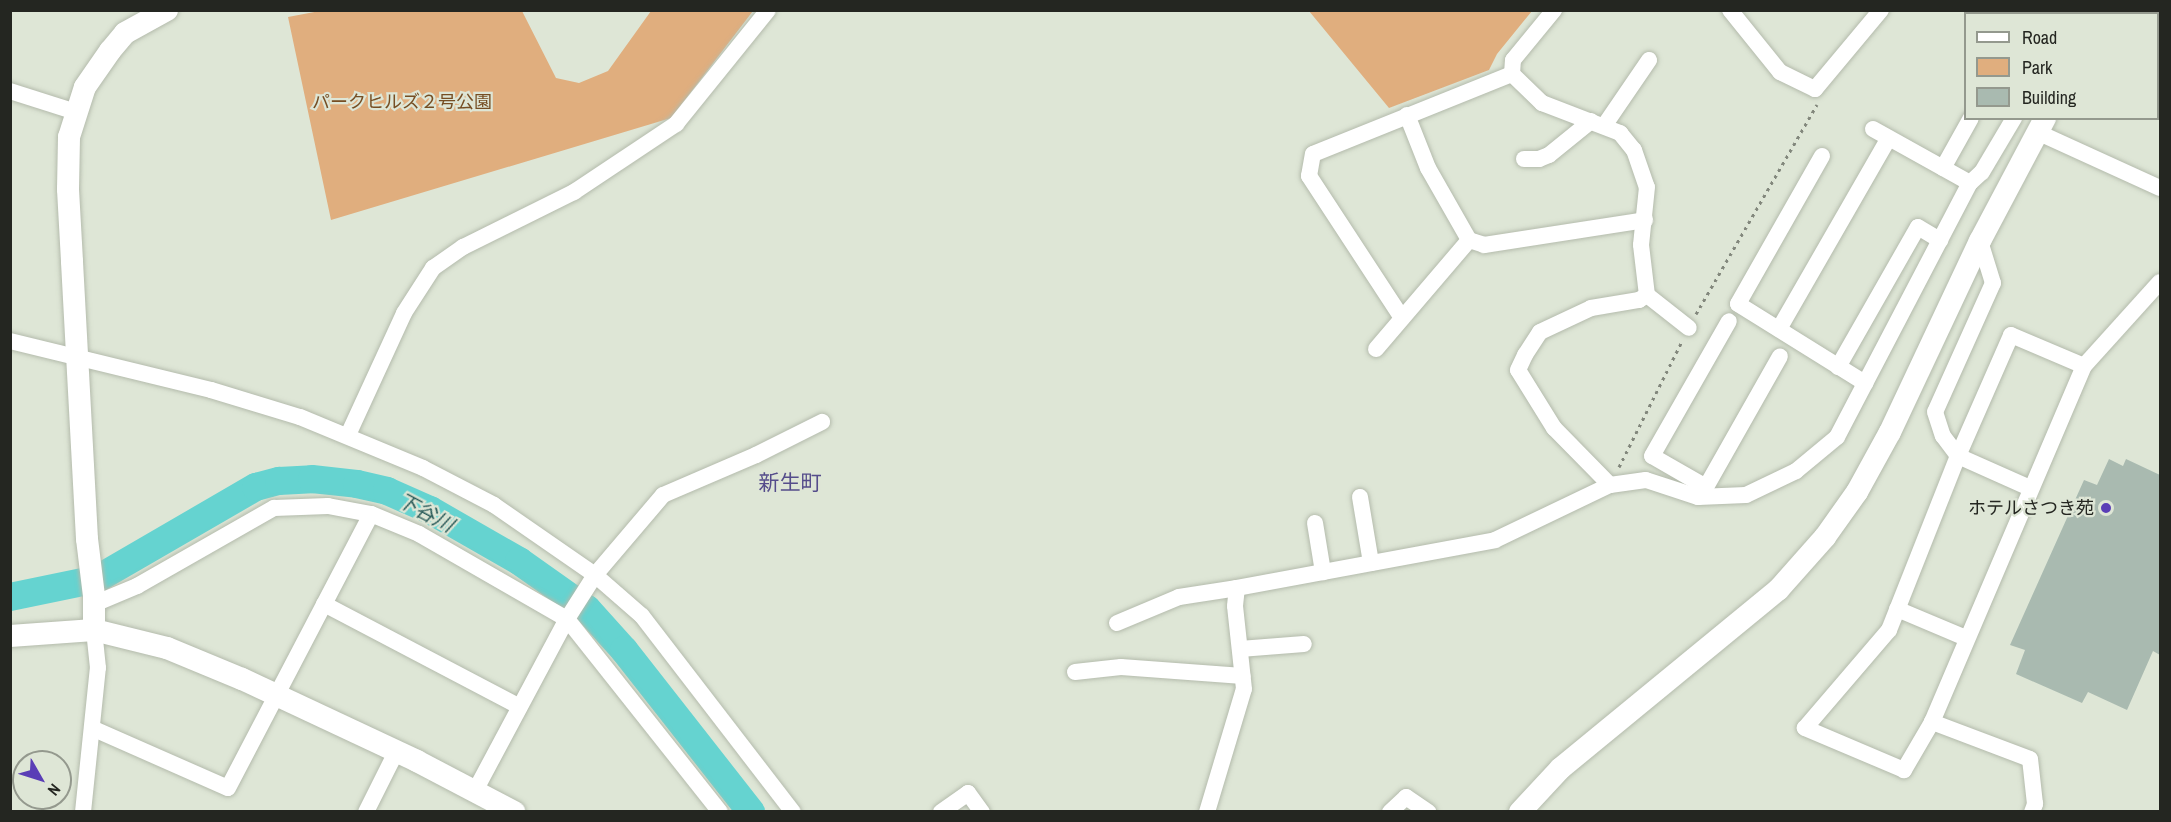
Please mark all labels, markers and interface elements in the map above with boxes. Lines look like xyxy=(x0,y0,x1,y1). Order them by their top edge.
legend xyxy=(1964,12,2159,120)
text: Road xyxy=(2022,25,2057,50)
text: Park xyxy=(2022,55,2052,80)
text: Building xyxy=(2022,85,2076,110)
park label: パークヒルズ２号公園 xyxy=(312,91,492,113)
district label: 新生町 xyxy=(759,470,821,496)
water label: 下谷川 xyxy=(394,487,458,537)
place label: ホテルさつき苑 xyxy=(1968,497,2094,519)
marker: ホテルさつき苑 xyxy=(2099,501,2113,515)
north arrow xyxy=(12,750,72,810)
text: N xyxy=(43,779,66,801)

